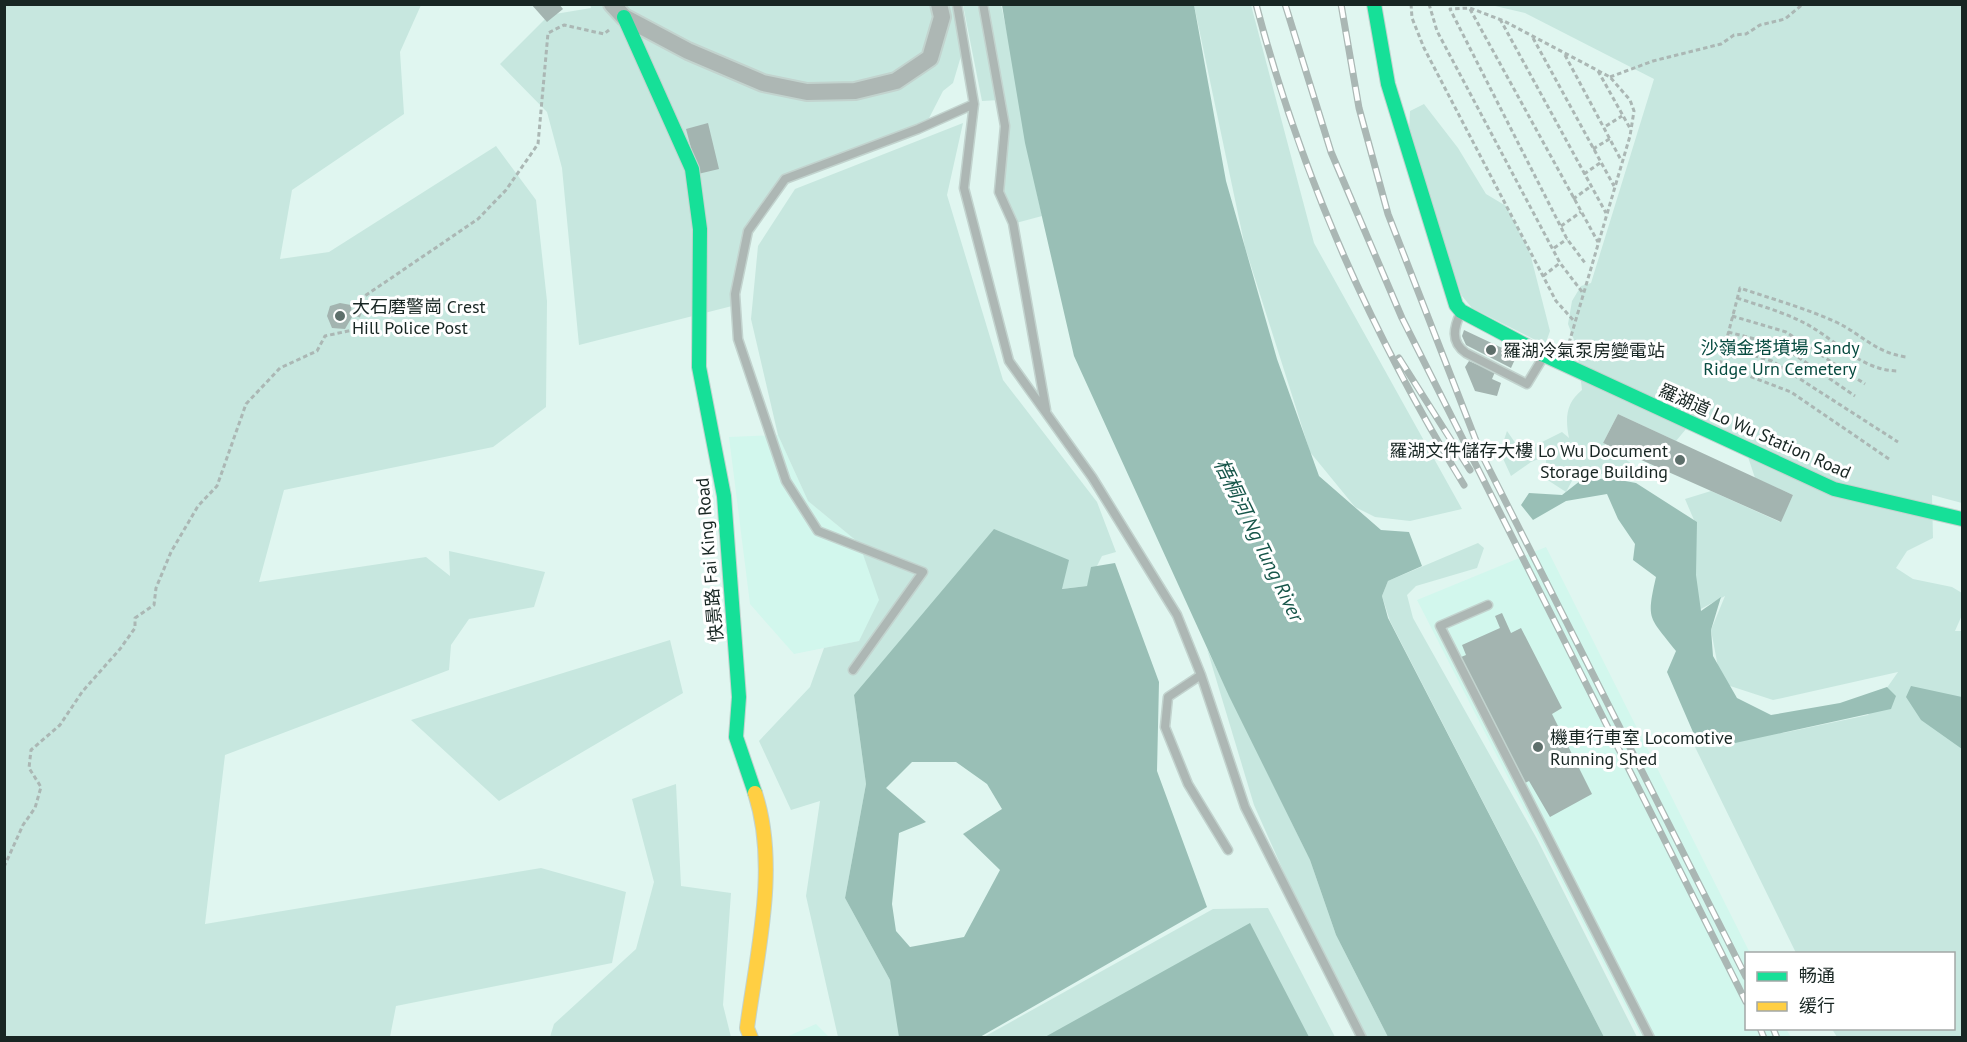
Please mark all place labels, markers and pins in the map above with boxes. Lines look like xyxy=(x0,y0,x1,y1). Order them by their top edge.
place label: 大石磨警崗 Crest Hill Police Post xyxy=(352,295,486,339)
marker: 大石磨警崗 Crest Hill Police Post xyxy=(333,309,347,323)
place label: 羅湖冷氣泵房變電站 xyxy=(1503,339,1665,362)
marker: 羅湖冷氣泵房變電站 xyxy=(1484,343,1498,357)
place label: 羅湖文件儲存大樓 Lo Wu Document Storage Building xyxy=(1389,439,1668,483)
marker: 羅湖文件儲存大樓 Lo Wu Document Storage Building xyxy=(1673,453,1687,467)
place label: 機車行車室 Locomotive Running Shed xyxy=(1550,726,1733,770)
marker: 機車行車室 Locomotive Running Shed xyxy=(1531,740,1545,754)

